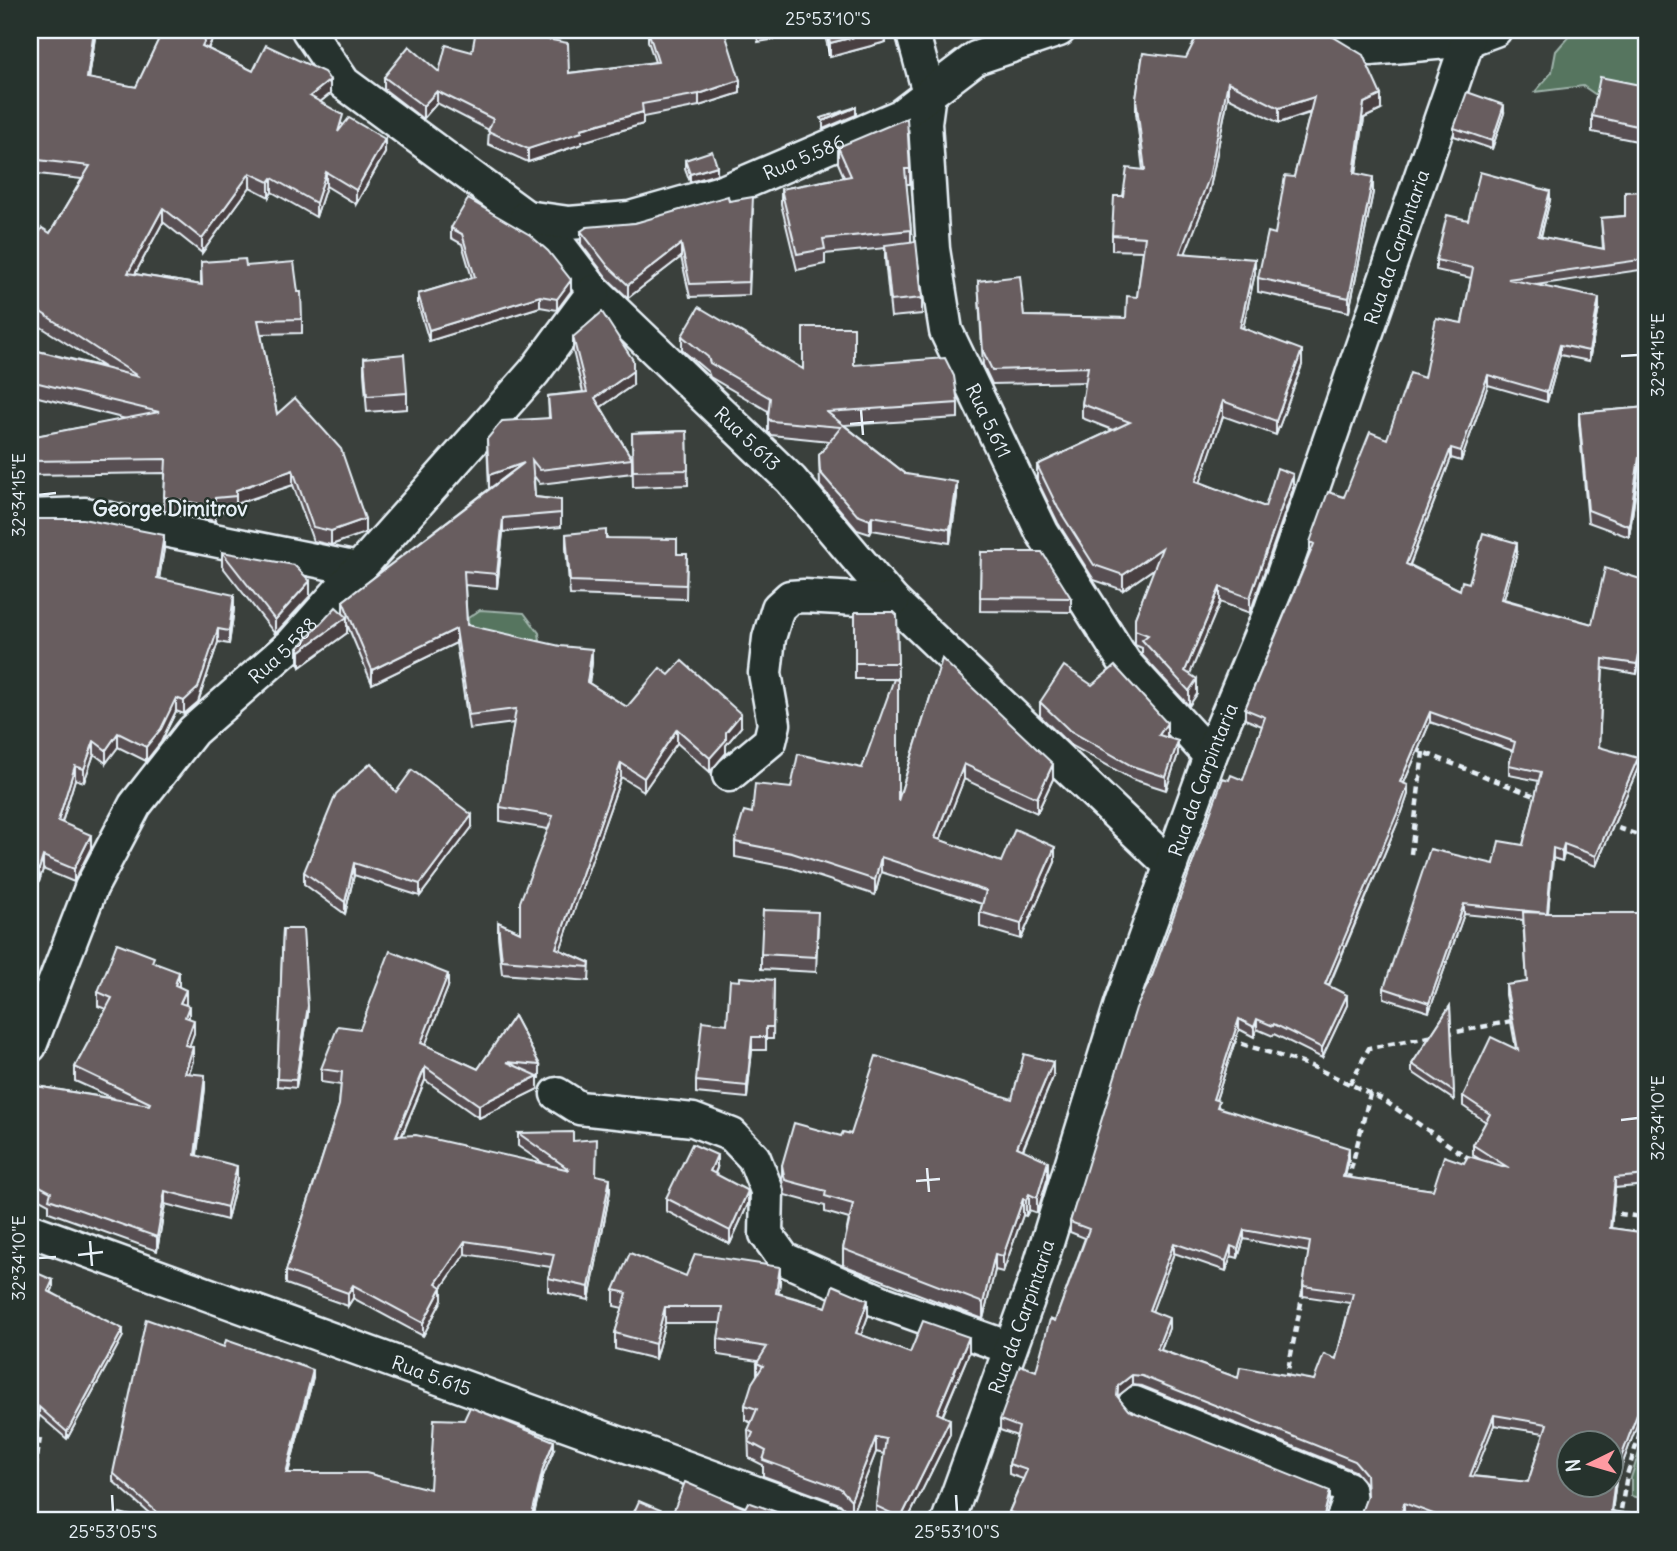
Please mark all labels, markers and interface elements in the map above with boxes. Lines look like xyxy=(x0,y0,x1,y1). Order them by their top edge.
text: 25°53'10"S xyxy=(785,7,871,30)
street label: Rua 5.586 xyxy=(759,129,848,185)
street label: Rua da Carpintaria xyxy=(1358,166,1434,328)
text: 32°34'15"E xyxy=(1646,313,1669,397)
street label: Rua 5.611 xyxy=(961,380,1017,461)
street label: Rua 5.613 xyxy=(710,401,786,476)
text: 32°34'15"E xyxy=(7,453,30,537)
district label: George Dimitrov xyxy=(93,495,248,522)
street label: Rua 5.588 xyxy=(243,612,322,689)
street label: Rua da Carpintaria xyxy=(1163,699,1243,860)
text: 32°34'10"E xyxy=(1646,1075,1669,1161)
text: 32°34'10"E xyxy=(7,1215,30,1301)
street label: Rua da Carpintaria xyxy=(983,1237,1059,1397)
street label: Rua 5.615 xyxy=(389,1350,474,1401)
north arrow xyxy=(1554,1428,1624,1498)
text: N xyxy=(1561,1458,1586,1473)
text: 25°53'05"S xyxy=(69,1520,157,1543)
text: 25°53'10"S xyxy=(914,1520,1000,1543)

